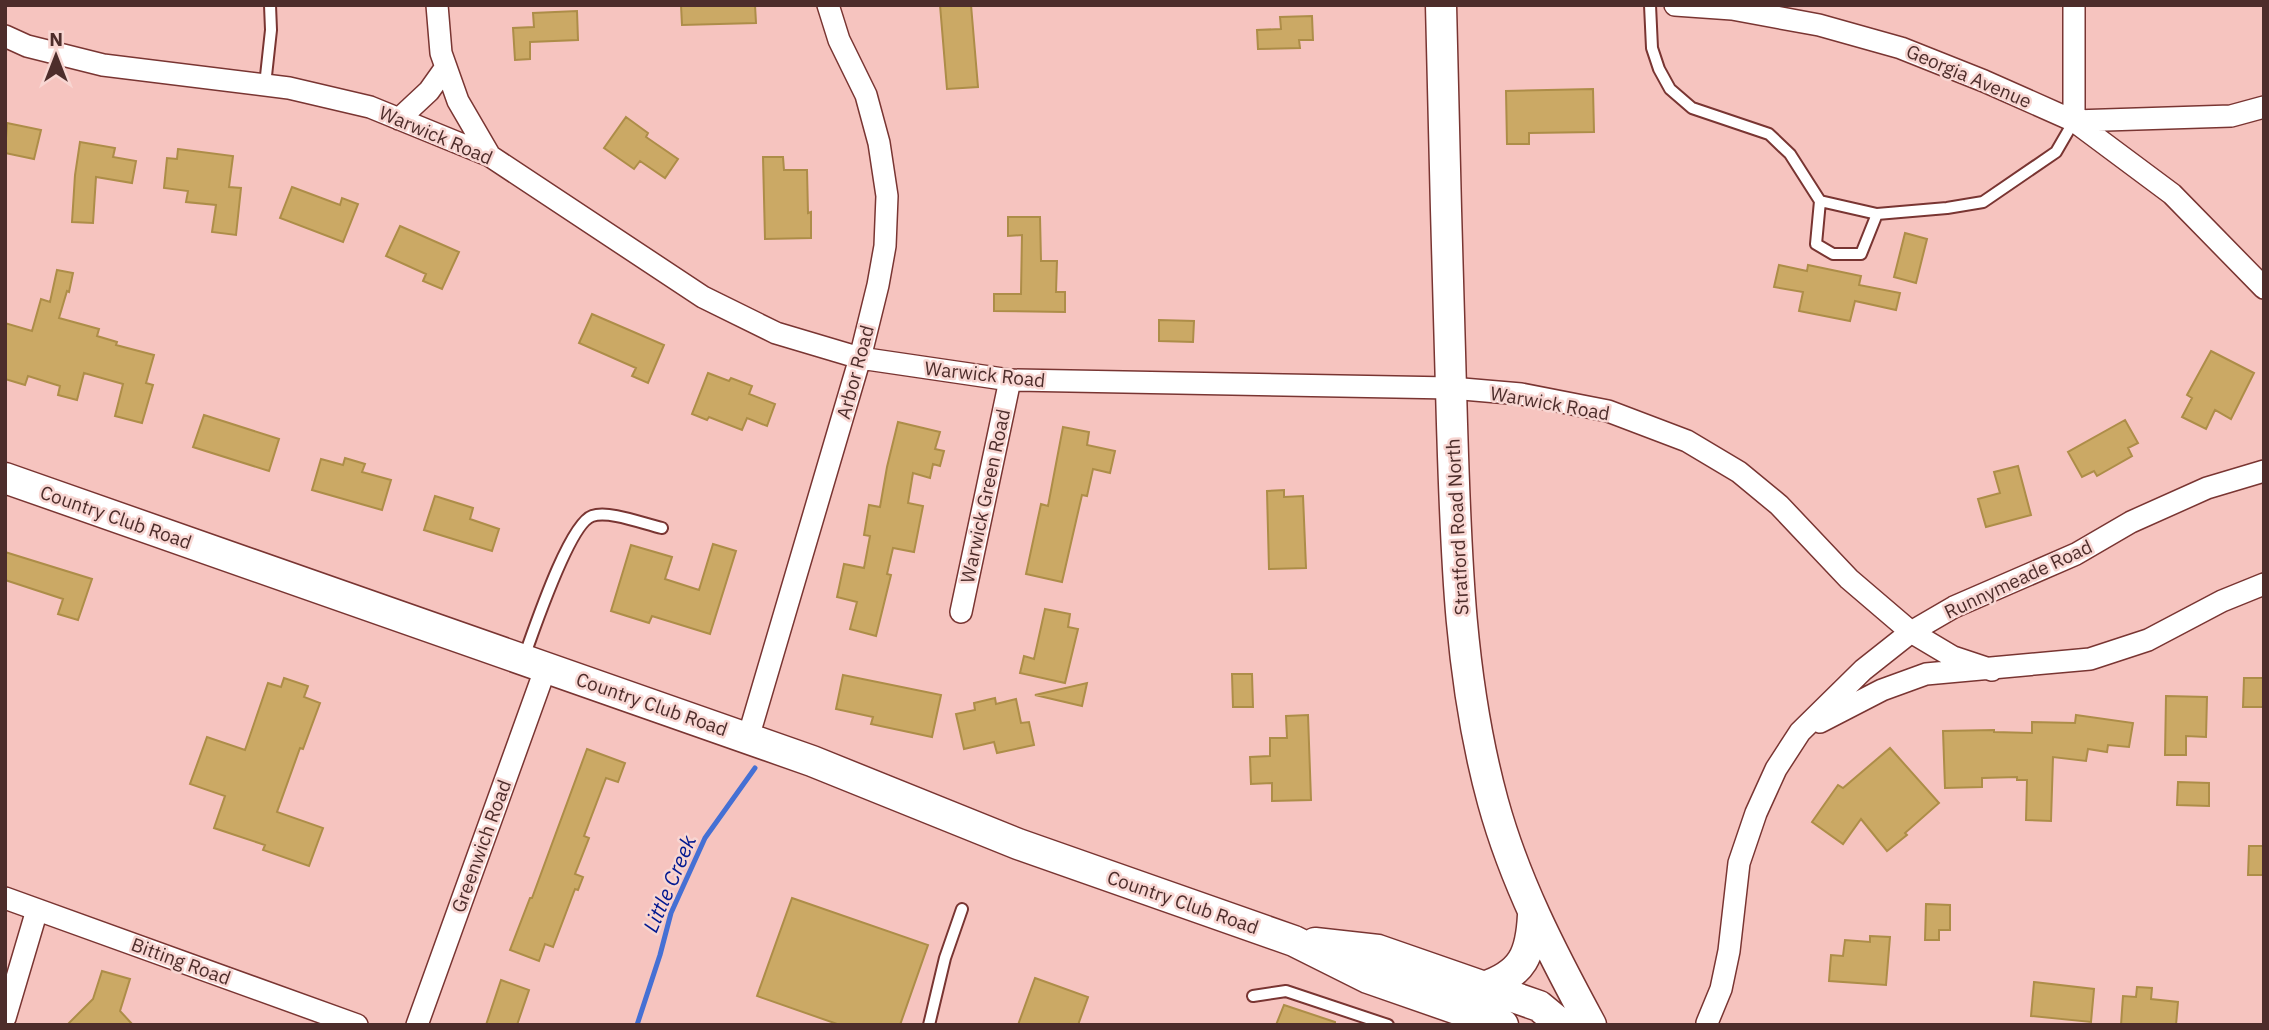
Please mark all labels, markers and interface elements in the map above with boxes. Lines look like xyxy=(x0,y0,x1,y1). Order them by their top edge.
north arrow xyxy=(21,21,91,91)
text: N xyxy=(49,27,63,51)
street label: Georgia Avenue xyxy=(1903,39,2035,113)
street label: Warwick Road xyxy=(376,100,496,170)
street label: Arbor Road xyxy=(831,323,879,421)
street label: Warwick Road xyxy=(924,356,1046,392)
street label: Warwick Road xyxy=(1488,381,1612,425)
street label: Warwick Green Road xyxy=(955,407,1015,585)
street label: Stratford Road North xyxy=(1440,438,1474,616)
street label: Country Club Road xyxy=(37,480,195,554)
street label: Runnymeade Road xyxy=(1940,534,2096,624)
street label: Country Club Road xyxy=(573,667,731,741)
street label: Greenwich Road xyxy=(446,776,516,916)
water label: Little Creek xyxy=(636,830,702,936)
street label: Country Club Road xyxy=(1104,865,1262,939)
street label: Bitting Road xyxy=(128,932,234,990)

